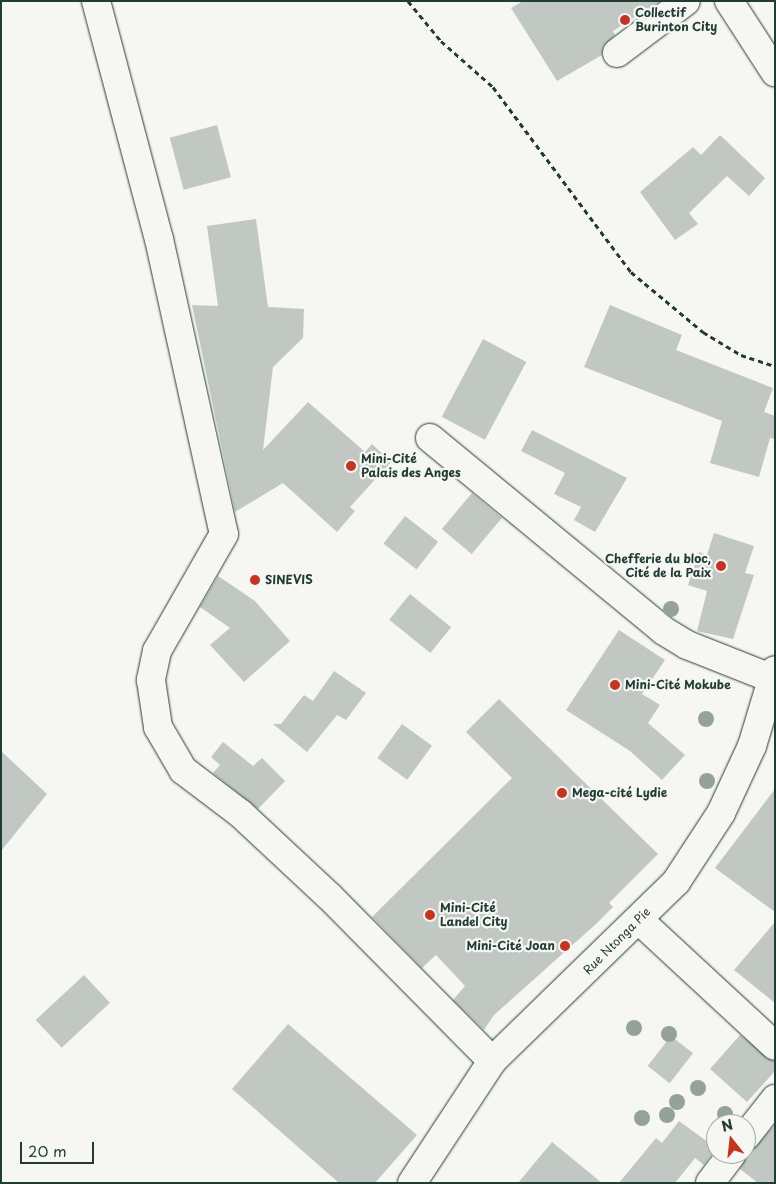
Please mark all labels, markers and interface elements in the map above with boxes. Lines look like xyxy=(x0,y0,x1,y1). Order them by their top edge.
place label: Collectif Burinton City xyxy=(635,6,718,34)
marker: Collectif Burinton City xyxy=(619,14,631,26)
place label: Mini-Cité Palais des Anges xyxy=(361,452,462,480)
marker: Mini-Cité Palais des Anges xyxy=(345,460,357,472)
place label: Chefferie du bloc, Cité de la Paix xyxy=(604,552,711,580)
marker: Chefferie du bloc, Cité de la Paix xyxy=(715,560,727,572)
place label: SINEVIS xyxy=(265,573,313,587)
marker: SINEVIS xyxy=(249,574,261,586)
place label: Mini-Cité Mokube xyxy=(625,678,731,692)
marker: Mini-Cité Mokube xyxy=(609,679,621,691)
place label: Mega-cité Lydie xyxy=(572,786,668,800)
marker: Mega-cité Lydie xyxy=(556,787,568,799)
place label: Mini-Cité Landel City xyxy=(440,901,508,929)
street label: Rue Ntonga Pie xyxy=(580,904,654,978)
marker: Mini-Cité Landel City xyxy=(424,909,436,921)
place label: Mini-Cité Joan xyxy=(466,939,555,953)
marker: Mini-Cité Joan xyxy=(559,940,571,952)
text: N xyxy=(719,1113,735,1137)
north arrow xyxy=(706,1114,756,1164)
scale bar xyxy=(22,1132,96,1164)
text: 20 m xyxy=(28,1139,67,1162)

